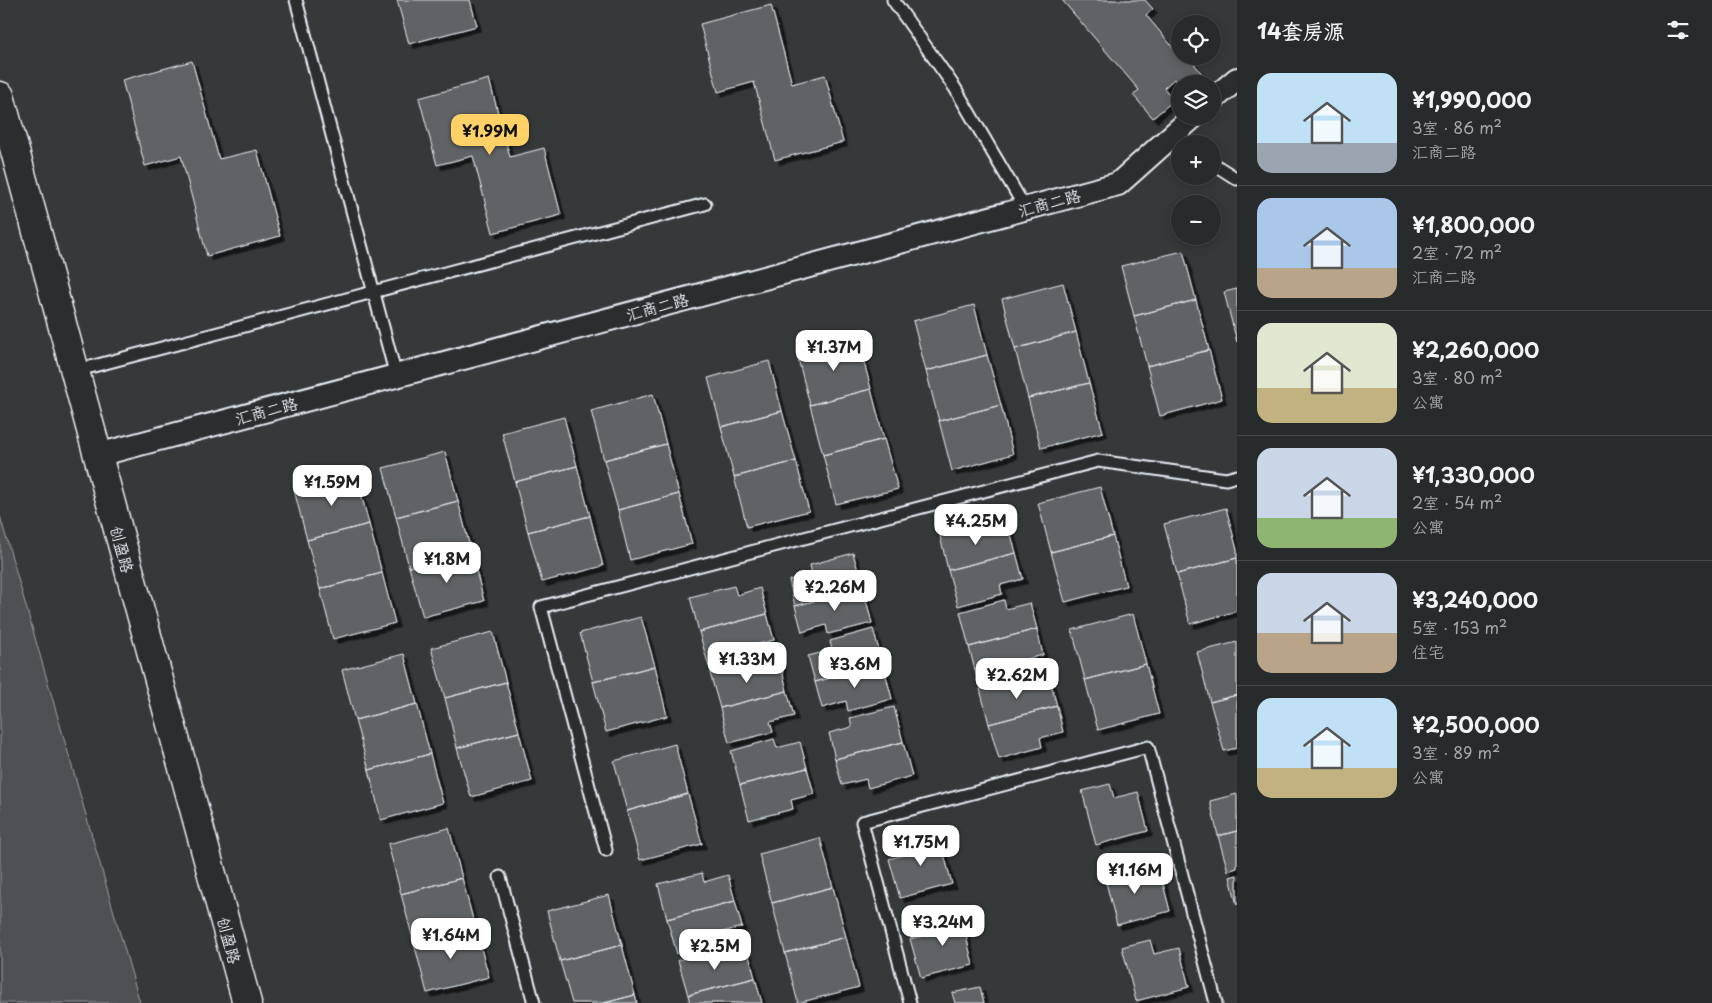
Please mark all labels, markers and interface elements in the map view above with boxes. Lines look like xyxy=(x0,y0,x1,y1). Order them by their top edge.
text: 14套房源 xyxy=(1257,14,1344,46)
map controls xyxy=(1171,15,1221,245)
button: locate xyxy=(1171,15,1221,65)
icon: filters xyxy=(1664,16,1692,44)
button: layers xyxy=(1171,75,1221,125)
text: ¥1,990,000 xyxy=(1412,83,1532,115)
icon: home xyxy=(1297,93,1357,153)
pin: ¥1.99M xyxy=(449,114,531,156)
text: 3室 · 86 m² xyxy=(1412,115,1502,139)
text: ¥1.99M xyxy=(462,118,518,142)
button: + xyxy=(1171,135,1221,185)
text: 汇商二路 xyxy=(1412,139,1476,163)
street label: 汇商二路 xyxy=(1015,182,1083,222)
button: − xyxy=(1171,195,1221,245)
text: ¥1,800,000 xyxy=(1412,208,1535,240)
icon: home xyxy=(1297,218,1357,278)
text: 2室 · 72 m² xyxy=(1412,240,1502,264)
text: 汇商二路 xyxy=(1412,264,1476,288)
street label: 汇商二路 xyxy=(623,286,691,326)
pin: ¥1.37M xyxy=(793,330,875,372)
text: ¥2,260,000 xyxy=(1412,333,1539,365)
text: ¥1.37M xyxy=(807,334,861,358)
icon: home xyxy=(1297,343,1357,403)
text: 3室 · 80 m² xyxy=(1412,365,1503,389)
text: 公寓 xyxy=(1412,389,1444,413)
street label: 汇商二路 xyxy=(232,390,300,430)
text: ¥1,330,000 xyxy=(1412,458,1535,490)
pin: ¥1.59M xyxy=(291,464,373,507)
icon: home xyxy=(1297,468,1357,528)
text: ¥1.59M xyxy=(304,469,360,493)
text: 2室 · 54 m² xyxy=(1412,490,1502,514)
pin: ¥4.25M xyxy=(935,504,1017,546)
text: ¥4.25M xyxy=(945,508,1007,532)
text: 公寓 xyxy=(1412,514,1444,538)
street label: 创盈路 xyxy=(105,523,141,575)
pin: ¥1.8M xyxy=(412,542,482,584)
text: ¥1.8M xyxy=(424,546,470,570)
pin: ¥2.26M xyxy=(794,570,876,612)
text: ¥2.26M xyxy=(804,574,866,598)
text: ¥3,240,000 xyxy=(1412,583,1538,615)
icon: home xyxy=(1297,593,1357,653)
text: 5室 · 153 m² xyxy=(1412,615,1507,639)
text: 住宅 xyxy=(1412,639,1444,663)
pin: ¥1.33M xyxy=(706,642,788,684)
text: ¥1.33M xyxy=(719,646,775,670)
pin: ¥3.6M xyxy=(820,646,890,689)
text: ¥3.6M xyxy=(830,651,880,675)
pin: ¥2.62M xyxy=(976,658,1058,700)
text: ¥2.62M xyxy=(987,662,1047,686)
text: ¥2,500,000 xyxy=(1412,708,1540,740)
icon: home xyxy=(1297,718,1357,778)
text: 3室 · 89 m² xyxy=(1412,740,1500,764)
text: 公寓 xyxy=(1412,764,1444,788)
pin: ¥1.75M xyxy=(880,824,962,867)
text: ¥1.75M xyxy=(893,829,949,853)
pin: ¥1.16M xyxy=(1094,852,1176,895)
text: ¥1.16M xyxy=(1108,857,1162,881)
pin: ¥3.24M xyxy=(902,904,984,947)
text: ¥3.24M xyxy=(912,909,974,933)
street label: 创盈路 xyxy=(212,914,248,966)
pin: ¥1.64M xyxy=(410,918,492,960)
text: ¥1.64M xyxy=(422,922,480,946)
pin: ¥2.5M xyxy=(680,928,750,971)
text: ¥2.5M xyxy=(690,933,740,957)

